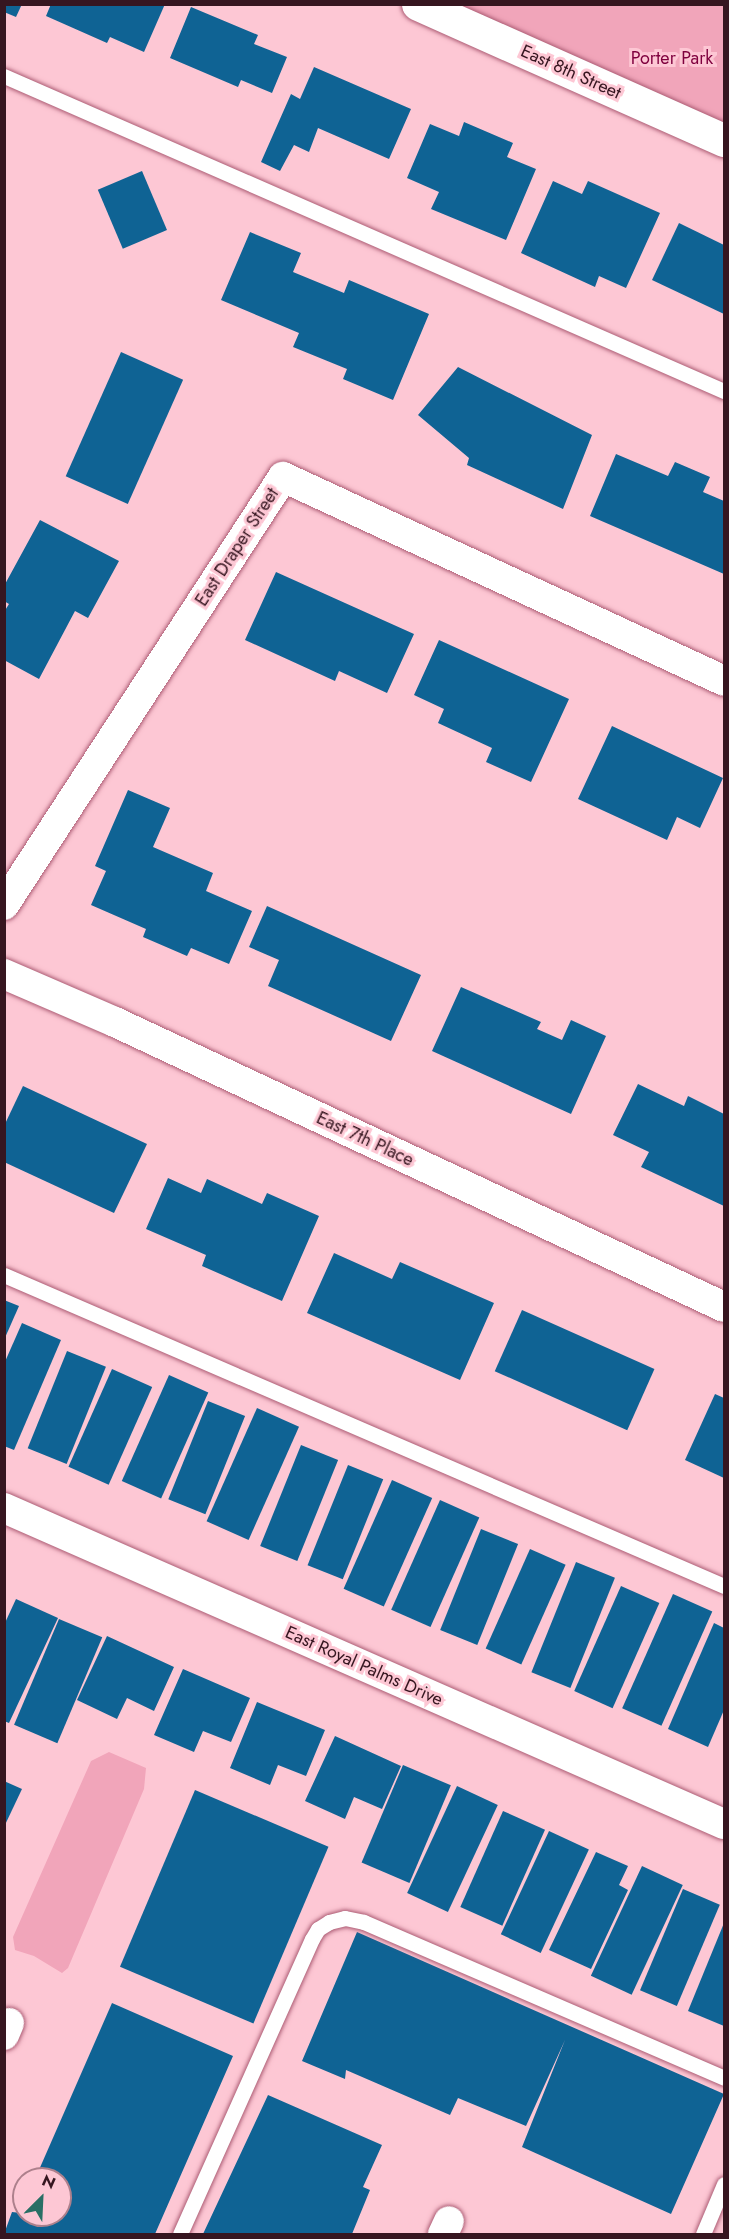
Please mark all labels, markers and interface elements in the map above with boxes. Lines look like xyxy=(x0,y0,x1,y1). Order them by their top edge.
street label: East 8th Street xyxy=(518,40,624,104)
park label: Porter Park xyxy=(631,47,713,69)
street label: East Draper Street xyxy=(191,484,283,610)
street label: East 7th Place xyxy=(313,1107,417,1171)
street label: East Royal Palms Drive xyxy=(282,1622,446,1710)
north arrow xyxy=(12,2167,72,2227)
text: N xyxy=(38,2169,59,2195)

